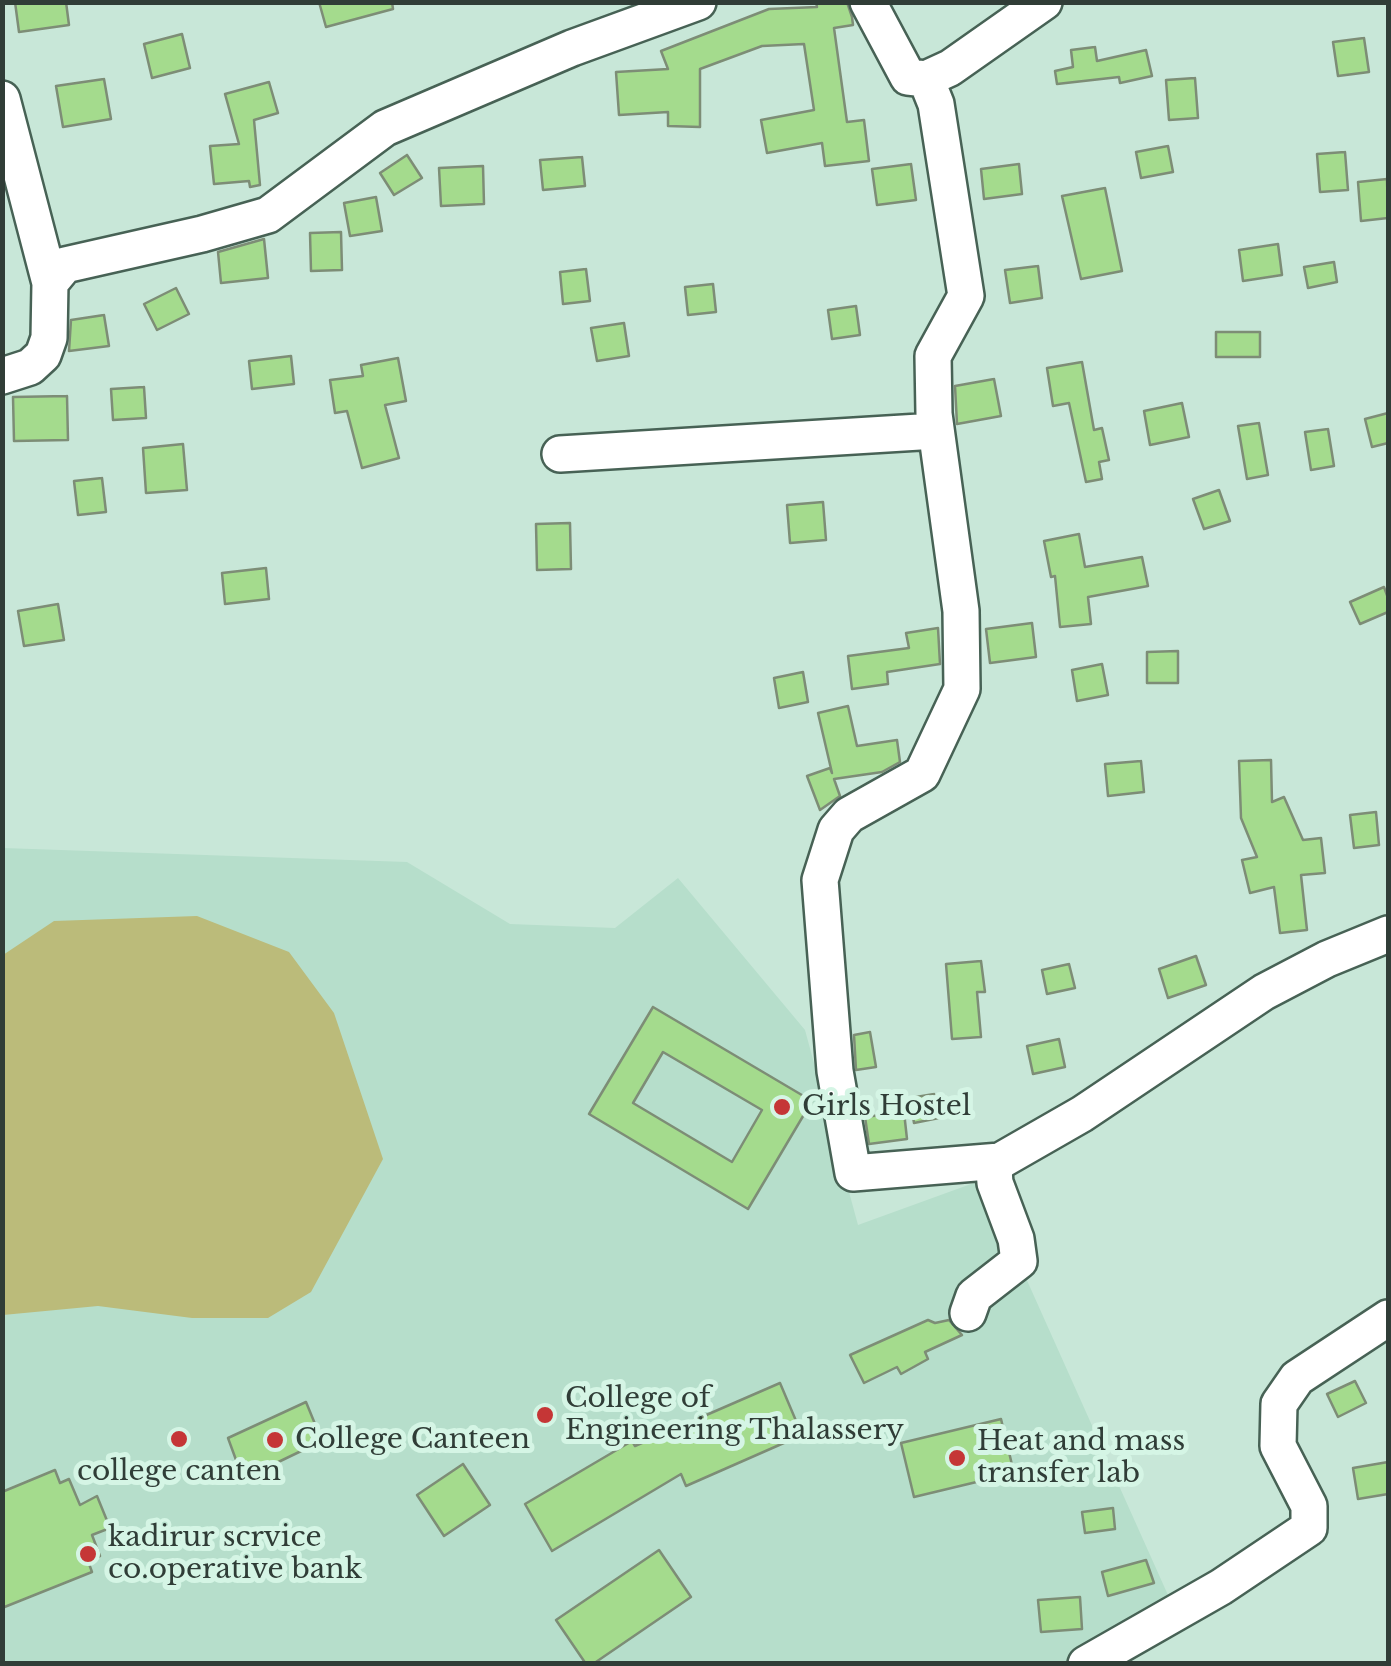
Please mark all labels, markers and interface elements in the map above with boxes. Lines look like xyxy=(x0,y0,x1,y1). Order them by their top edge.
place label: Girls Hostel xyxy=(802,1090,971,1124)
marker: Girls Hostel xyxy=(771,1096,793,1118)
place label: College of Engineering Thalassery xyxy=(565,1382,904,1448)
marker: College of Engineering Thalassery xyxy=(534,1404,556,1426)
place label: College Canteen xyxy=(295,1423,530,1457)
place label: Heat and mass transfer lab xyxy=(977,1425,1185,1491)
marker: college canten xyxy=(168,1428,190,1450)
marker: College Canteen xyxy=(264,1429,286,1451)
marker: Heat and mass transfer lab xyxy=(946,1447,968,1469)
place label: college canten xyxy=(77,1455,281,1489)
place label: kadirur scrvice co.operative bank xyxy=(108,1521,362,1587)
marker: kadirur scrvice co.operative bank xyxy=(77,1543,99,1565)

